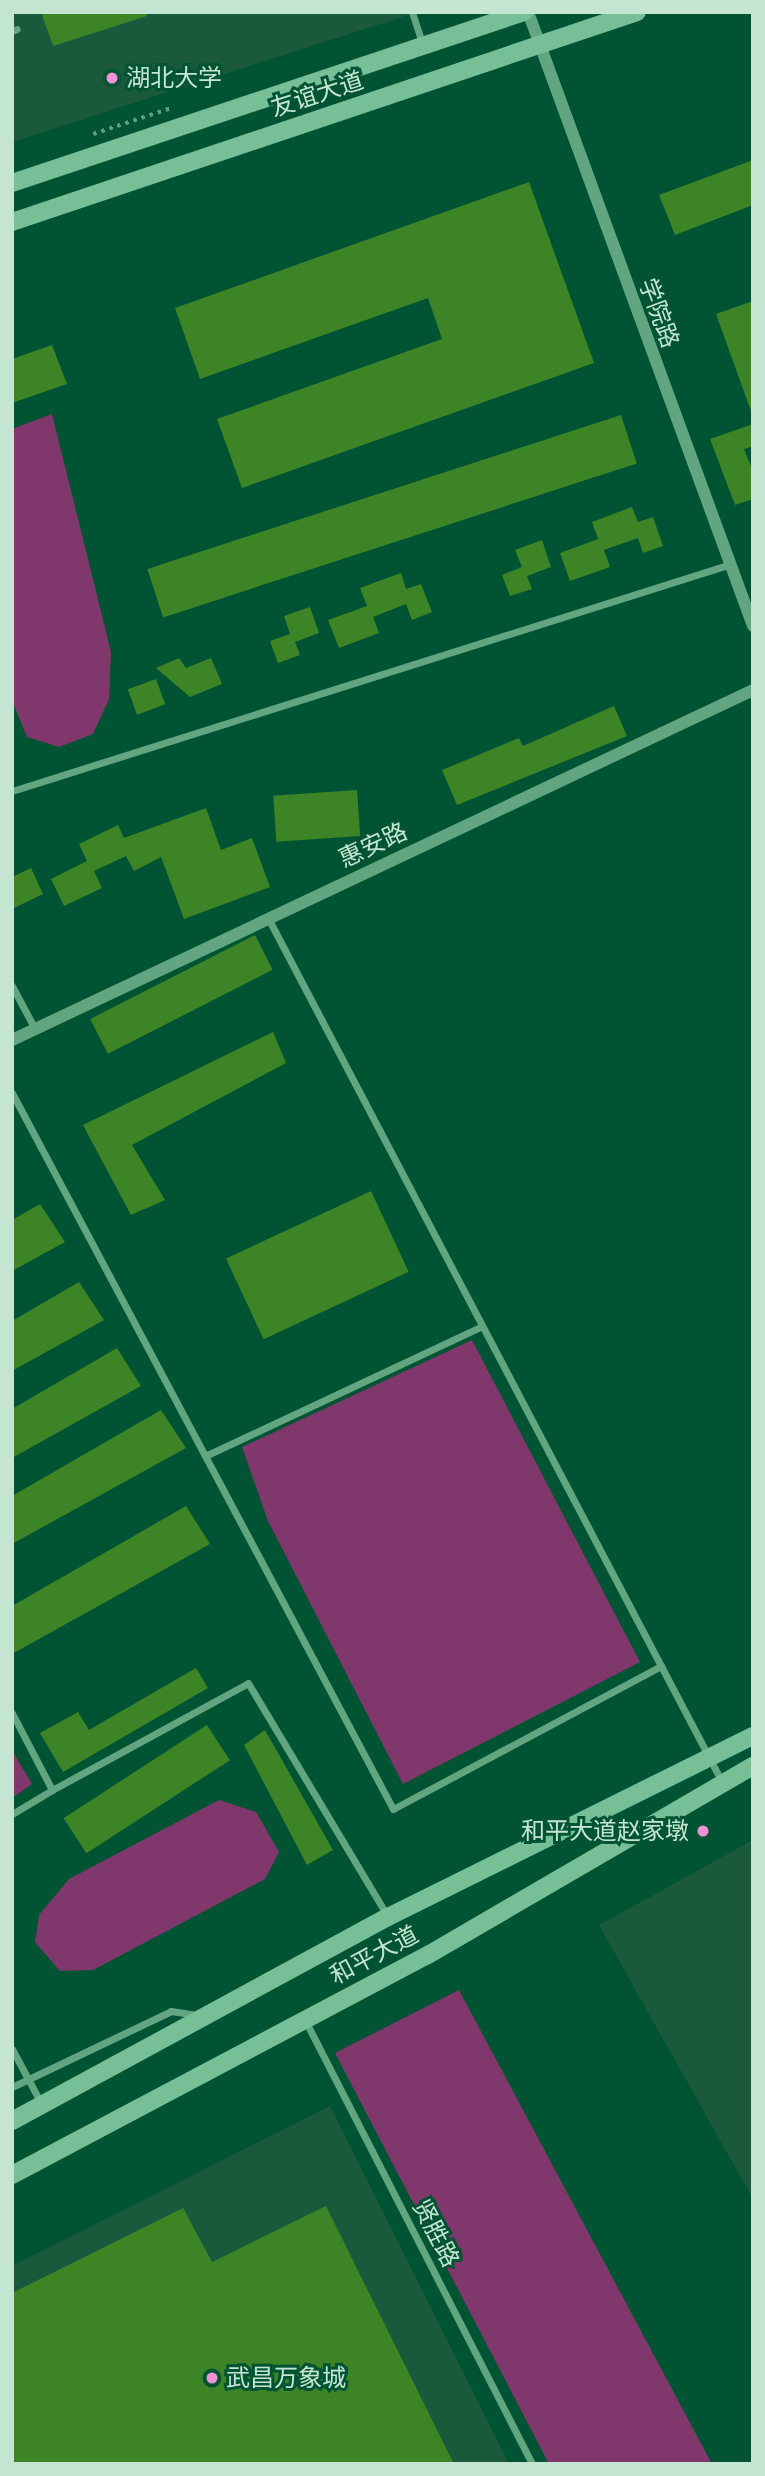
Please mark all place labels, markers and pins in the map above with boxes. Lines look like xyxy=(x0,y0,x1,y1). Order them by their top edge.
place label: 湖北大学 xyxy=(126,64,222,92)
marker: 湖北大学 xyxy=(104,70,120,86)
place label: 和平大道赵家墩 xyxy=(521,1817,689,1845)
marker: 和平大道赵家墩 xyxy=(695,1823,711,1839)
place label: 武昌万象城 xyxy=(226,2364,346,2392)
marker: 武昌万象城 xyxy=(204,2370,220,2386)

